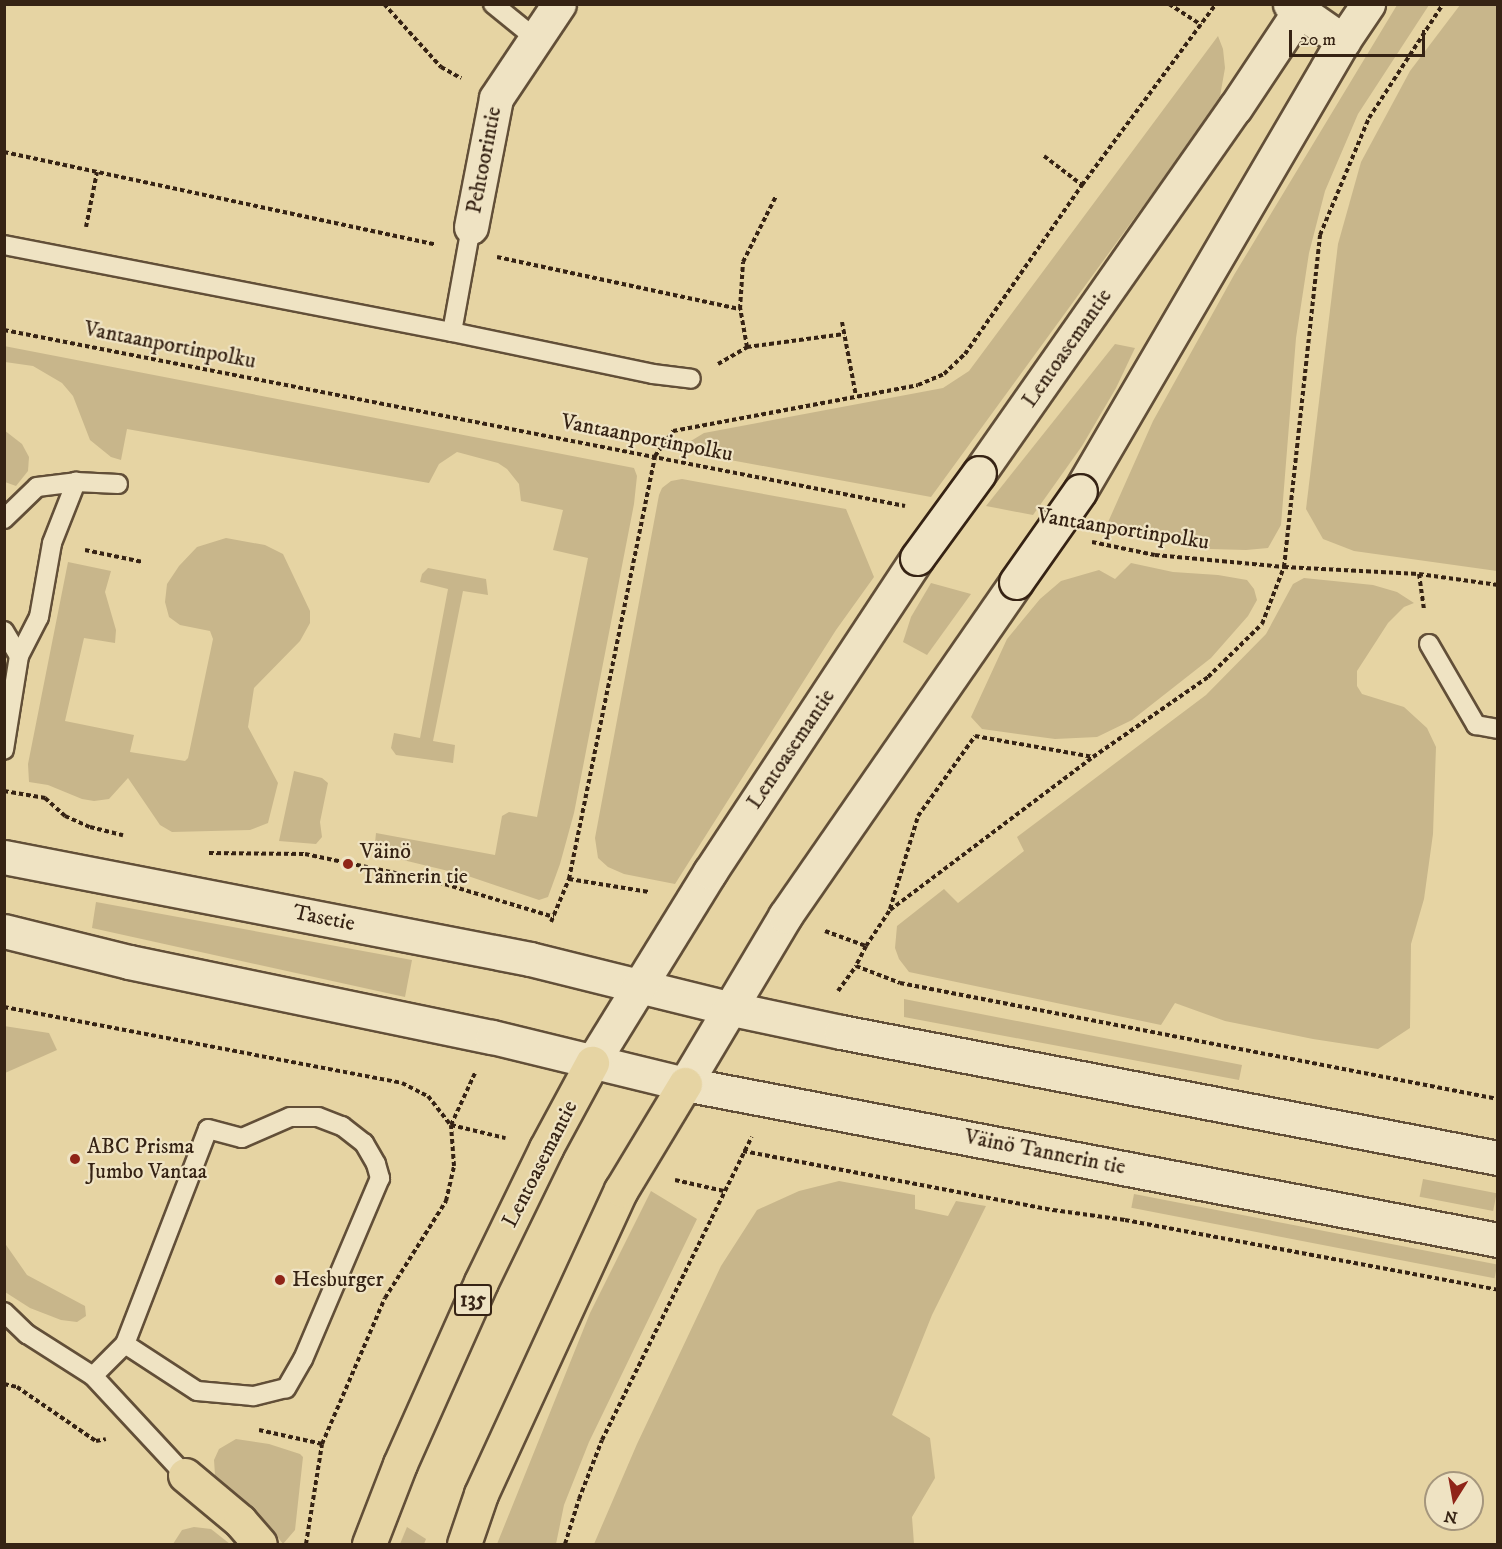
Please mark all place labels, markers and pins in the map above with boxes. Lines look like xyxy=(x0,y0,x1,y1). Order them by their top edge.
place label: Väinö Tannerin tie xyxy=(360,838,468,890)
marker: Väinö Tannerin tie xyxy=(341,857,355,871)
place label: ABC Prisma Jumbo Vantaa xyxy=(87,1133,207,1184)
marker: ABC Prisma Jumbo Vantaa xyxy=(68,1152,82,1166)
place label: Hesburger xyxy=(292,1267,384,1293)
marker: Hesburger xyxy=(273,1273,287,1287)

